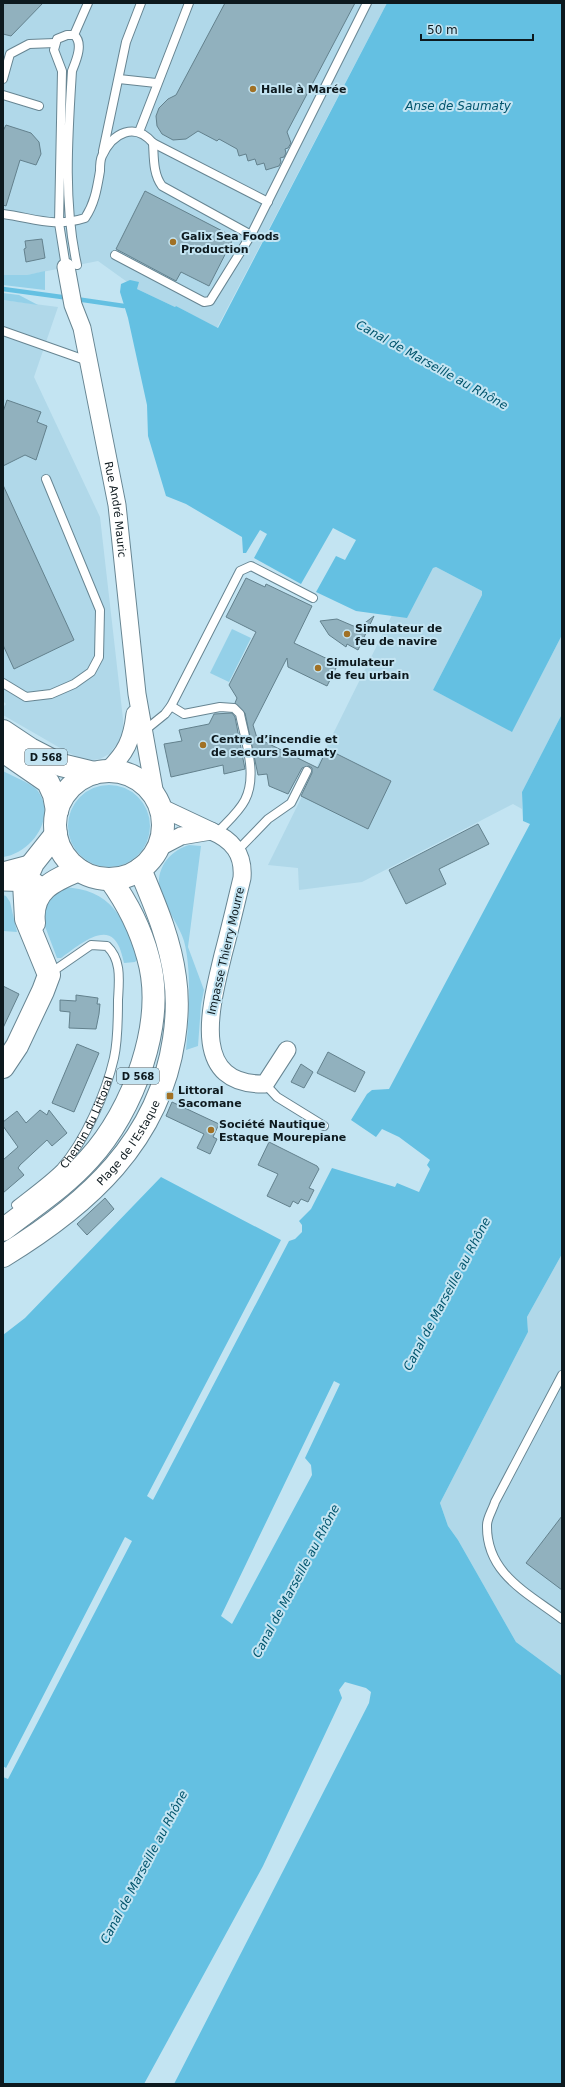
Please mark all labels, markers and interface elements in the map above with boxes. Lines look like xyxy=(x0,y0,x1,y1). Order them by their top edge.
scale bar xyxy=(421,16,533,42)
text: 50 m xyxy=(427,23,458,37)
place label: Halle à Marée xyxy=(261,83,346,96)
marker: Halle à Marée xyxy=(248,84,258,94)
water label: Anse de Saumaty xyxy=(404,99,512,113)
place label: Galix Sea Foods Production xyxy=(181,230,280,256)
marker: Galix Sea Foods Production xyxy=(168,237,178,247)
water label: Canal de Marseille au Rhône xyxy=(354,317,510,413)
street label: Rue André Mauric xyxy=(102,460,129,558)
place label: Simulateur de feu de navire xyxy=(355,622,442,648)
marker: Simulateur de feu de navire xyxy=(342,629,352,639)
place label: Simulateur de feu urbain xyxy=(326,656,409,682)
marker: Simulateur de feu urbain xyxy=(313,663,323,673)
place label: Centre d’incendie et de secours Saumaty xyxy=(211,733,337,759)
marker: Centre d’incendie et de secours Saumaty xyxy=(198,740,208,750)
road number: D 568 xyxy=(25,749,67,765)
street label: Impasse Thierry Mourre xyxy=(205,886,247,1016)
road number: D 568 xyxy=(117,1068,159,1084)
street label: Chemin du Littoral xyxy=(57,1075,115,1171)
place label: Littoral Sacomane xyxy=(178,1084,242,1110)
marker: Littoral Sacomane xyxy=(165,1091,175,1101)
street label: Plage de l'Estaque xyxy=(94,1098,162,1188)
place label: Société Nautique Estaque Mourepiane xyxy=(219,1118,346,1144)
marker: Société Nautique Estaque Mourepiane xyxy=(206,1125,216,1135)
water label: Canal de Marseille au Rhône xyxy=(401,1215,493,1373)
water label: Canal de Marseille au Rhône xyxy=(250,1502,342,1660)
water label: Canal de Marseille au Rhône xyxy=(98,1788,190,1946)

